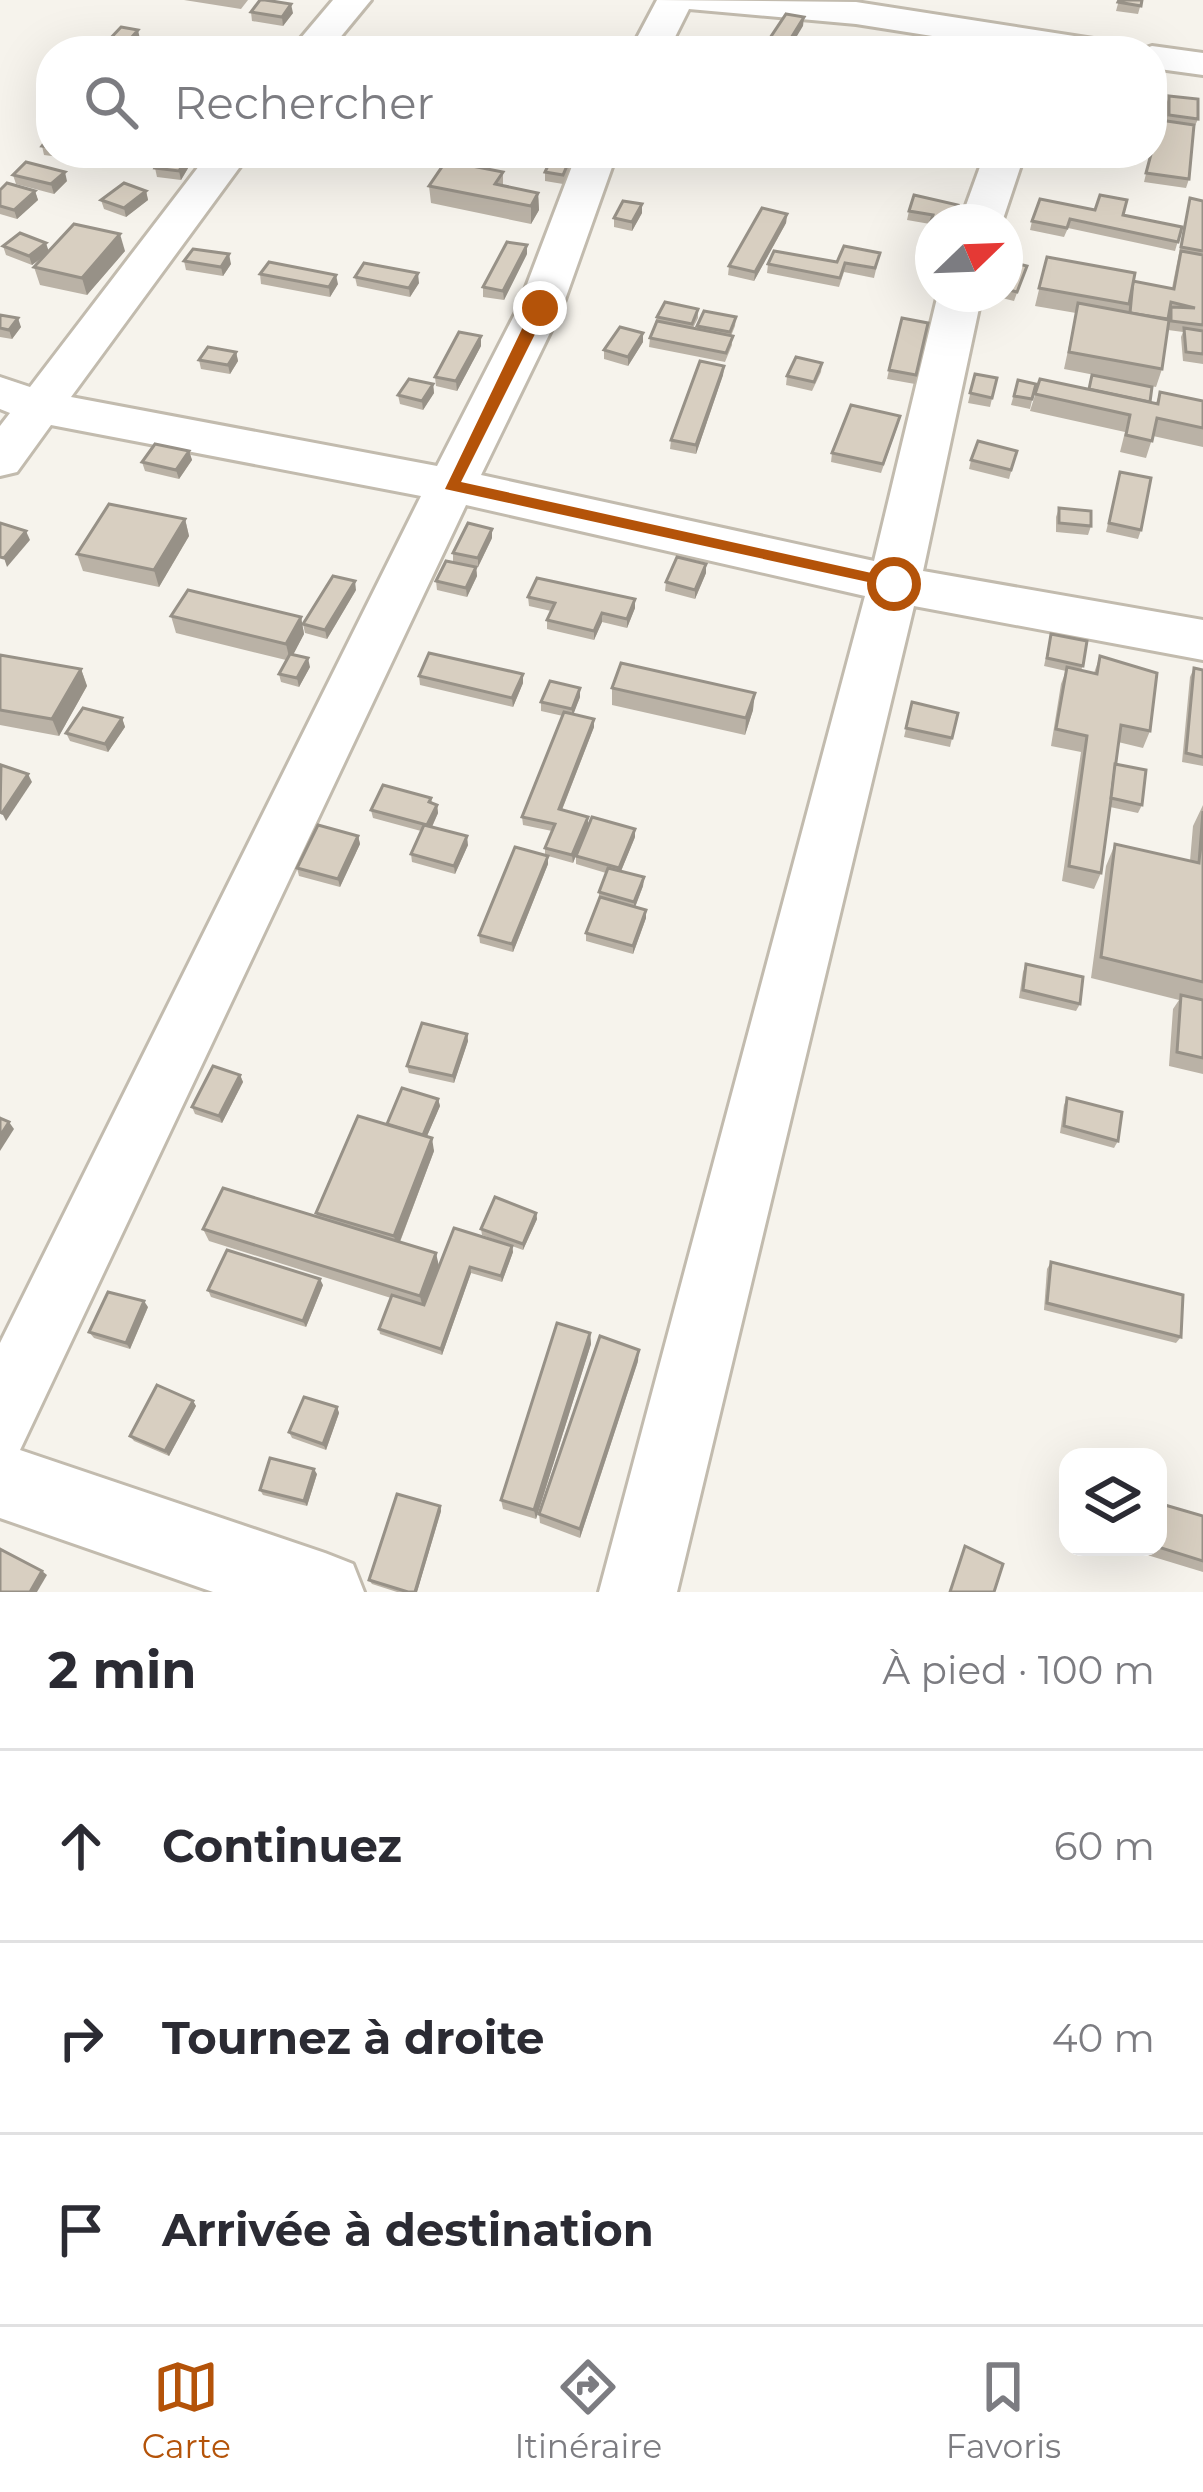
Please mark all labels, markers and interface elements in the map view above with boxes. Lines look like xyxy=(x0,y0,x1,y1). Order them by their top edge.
search box xyxy=(36,36,1167,168)
icon: search xyxy=(78,69,144,135)
text: Rechercher xyxy=(174,75,434,130)
north arrow xyxy=(915,204,1023,312)
route end xyxy=(513,281,567,335)
route start xyxy=(867,557,921,611)
map controls xyxy=(1059,1448,1167,1556)
button: layers xyxy=(1059,1448,1167,1556)
text: 2 min xyxy=(48,1639,197,1701)
text: À pied · 100 m xyxy=(882,1646,1155,1694)
icon: ahead xyxy=(48,1813,114,1879)
text: Continuez xyxy=(162,1818,402,1873)
text: 60 m xyxy=(1054,1822,1155,1870)
icon: right xyxy=(48,2005,114,2071)
text: Tournez à droite xyxy=(162,2010,544,2065)
text: 40 m xyxy=(1052,2014,1155,2062)
icon: arrive xyxy=(48,2197,114,2263)
text: Arrivée à destination xyxy=(162,2202,654,2257)
tab: Carte xyxy=(142,2354,231,2466)
tab: Itinéraire xyxy=(515,2354,662,2466)
tab: Favoris xyxy=(946,2354,1061,2466)

